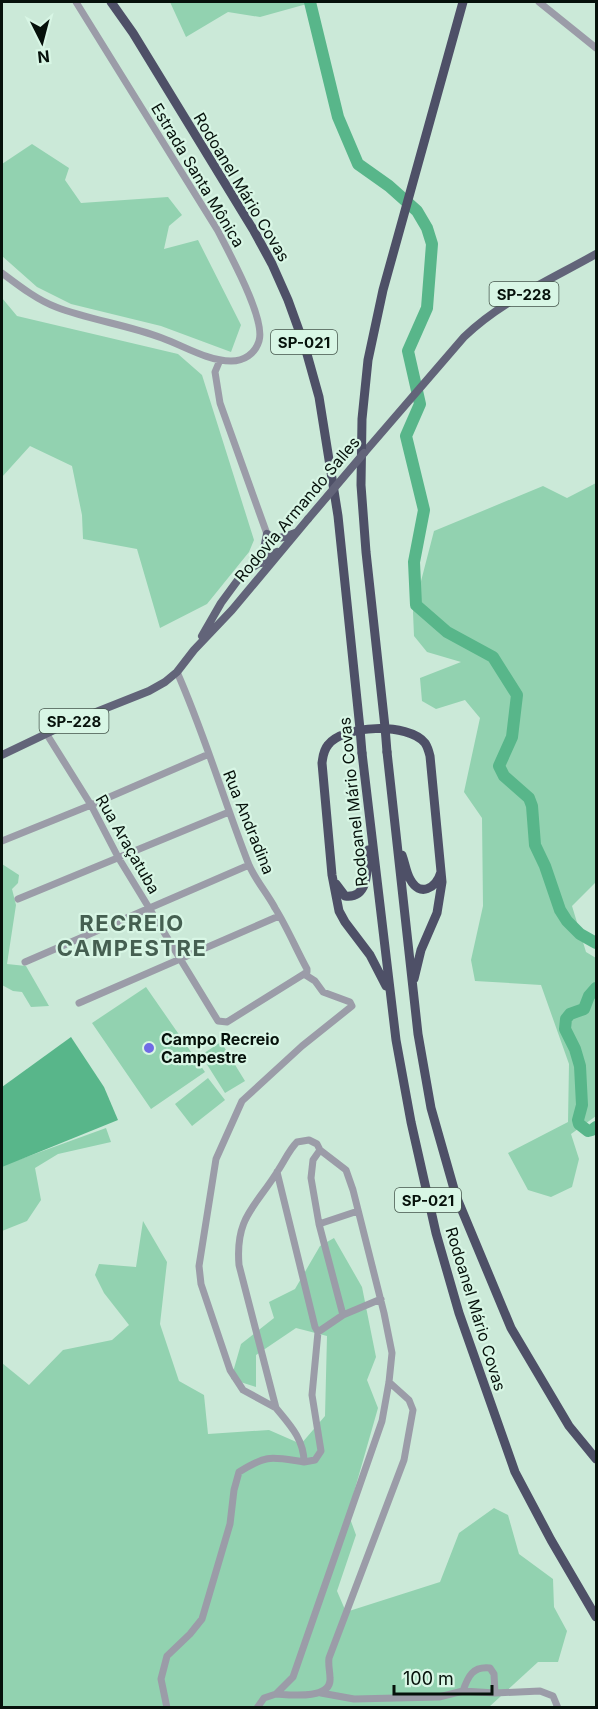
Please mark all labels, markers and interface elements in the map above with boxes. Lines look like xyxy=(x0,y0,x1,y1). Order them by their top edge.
north arrow xyxy=(12,12,72,72)
text: N xyxy=(36,46,51,68)
street label: Estrada Santa Mônica xyxy=(147,99,249,251)
street label: Rodoanel Mário Covas xyxy=(190,109,294,265)
road number: SP-228 xyxy=(490,282,558,306)
road number: SP-021 xyxy=(271,330,337,354)
street label: Rodovia Armando Salles xyxy=(230,432,364,586)
road number: SP-228 xyxy=(40,709,109,733)
street label: Rodoanel Mário Covas xyxy=(334,716,372,888)
street label: Rua Andradina xyxy=(219,767,279,877)
street label: Rua Araçatuba xyxy=(92,791,164,897)
district label: RECREIO CAMPESTRE xyxy=(57,910,207,961)
place label: Campo Recreio Campestre xyxy=(161,1029,280,1067)
marker: Campo Recreio Campestre xyxy=(142,1041,156,1055)
road number: SP-021 xyxy=(395,1188,461,1212)
street label: Rodoanel Mário Covas xyxy=(442,1225,510,1393)
scale bar xyxy=(394,1658,492,1696)
text: 100 m xyxy=(403,1668,454,1689)

